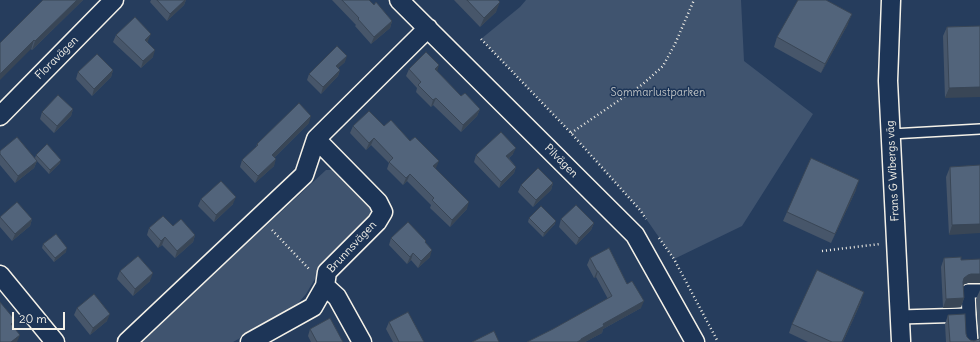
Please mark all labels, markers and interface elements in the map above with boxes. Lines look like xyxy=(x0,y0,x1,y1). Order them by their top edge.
street label: Floravägen xyxy=(33,34,81,82)
park label: Sommarlustparken xyxy=(611,86,705,100)
street label: Frans G Wibergs väg xyxy=(884,120,902,222)
street label: Pilvägen xyxy=(542,142,580,180)
street label: Brunnsvägen xyxy=(325,218,379,276)
scale bar xyxy=(14,304,67,330)
text: 20 m xyxy=(19,311,47,326)

